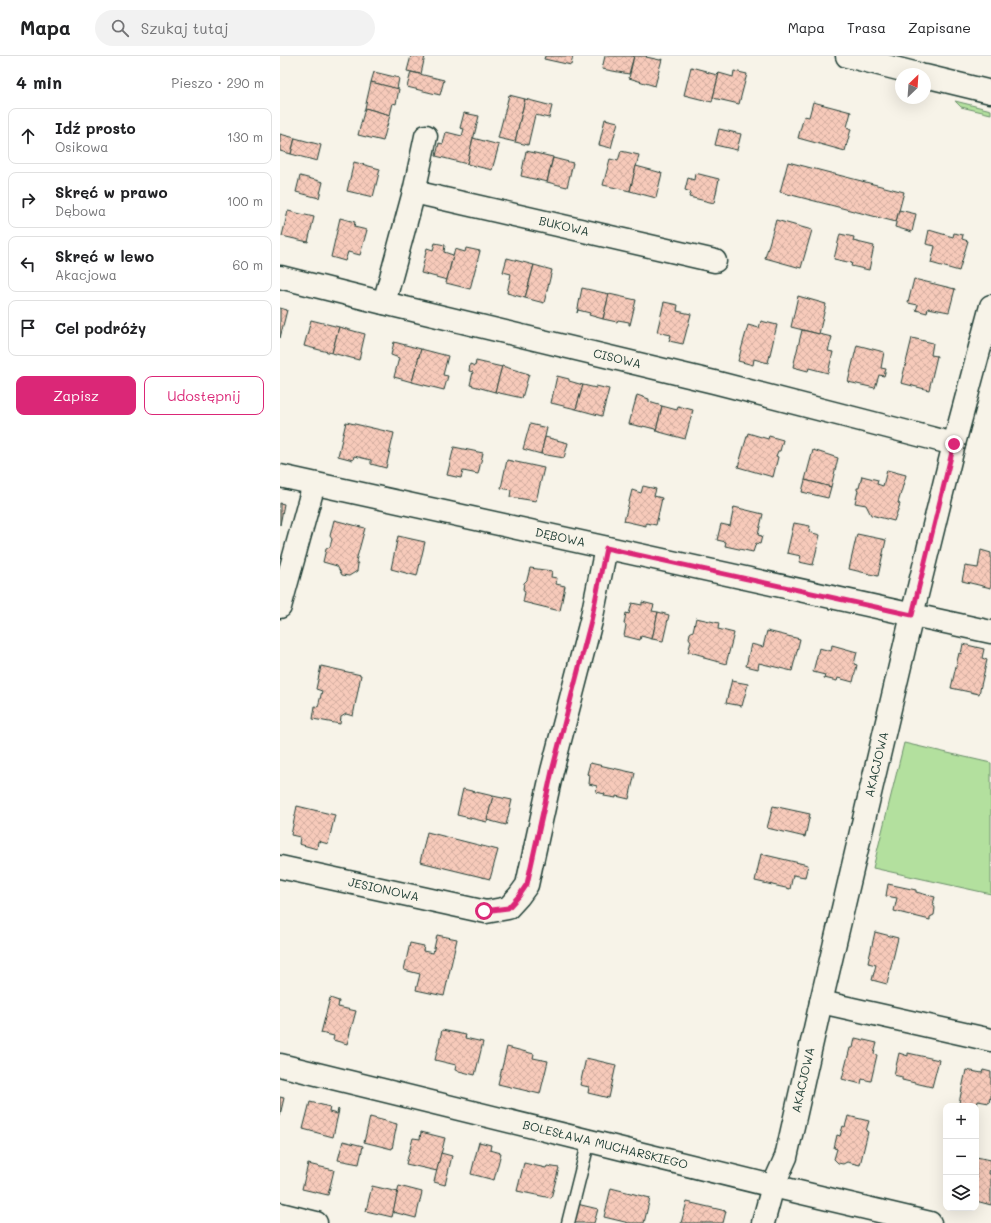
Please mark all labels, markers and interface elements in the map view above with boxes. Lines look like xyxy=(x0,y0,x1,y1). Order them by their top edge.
search box xyxy=(95,10,375,46)
text: Mapa xyxy=(20,15,71,40)
icon: search xyxy=(109,17,131,39)
text: Szukaj tutaj xyxy=(141,18,229,38)
text: Mapa xyxy=(788,18,825,37)
text: Trasa xyxy=(847,18,886,37)
text: Zapisane xyxy=(908,18,971,37)
north arrow xyxy=(895,68,931,104)
text: 4 min xyxy=(16,71,62,93)
text: Pieszo · 290 m xyxy=(171,74,264,91)
text: Idź prosto xyxy=(55,118,136,138)
icon: ahead xyxy=(17,125,39,147)
text: 130 m xyxy=(227,128,263,145)
text: Osikowa xyxy=(55,138,108,155)
text: Skręć w prawo xyxy=(55,182,168,202)
icon: right xyxy=(17,189,39,211)
text: 100 m xyxy=(227,192,263,209)
text: Dębowa xyxy=(55,202,106,219)
street label: BUKOWA xyxy=(538,212,591,239)
text: Skręć w lewo xyxy=(55,246,154,266)
icon: left xyxy=(17,253,39,275)
text: 60 m xyxy=(233,256,263,273)
text: Akacjowa xyxy=(55,266,117,283)
icon: arrive xyxy=(17,317,39,339)
text: Cel podróży xyxy=(55,318,146,338)
street label: CISOWA xyxy=(592,344,643,371)
button: Zapisz xyxy=(16,376,136,415)
button: Udostępnij xyxy=(144,376,264,415)
route end xyxy=(945,435,963,453)
street label: DĘBOWA xyxy=(534,523,587,550)
street label: AKACJOWA xyxy=(860,730,891,799)
street label: JESIONOWA xyxy=(347,873,421,904)
route start xyxy=(475,902,493,920)
street label: AKACJOWA xyxy=(787,1046,818,1114)
map controls xyxy=(943,1103,979,1211)
button: + xyxy=(943,1103,979,1139)
street label: BOLESŁAWA MUCHARSKIEGO xyxy=(521,1116,690,1172)
button: − xyxy=(943,1139,979,1175)
button: layers xyxy=(943,1175,979,1211)

